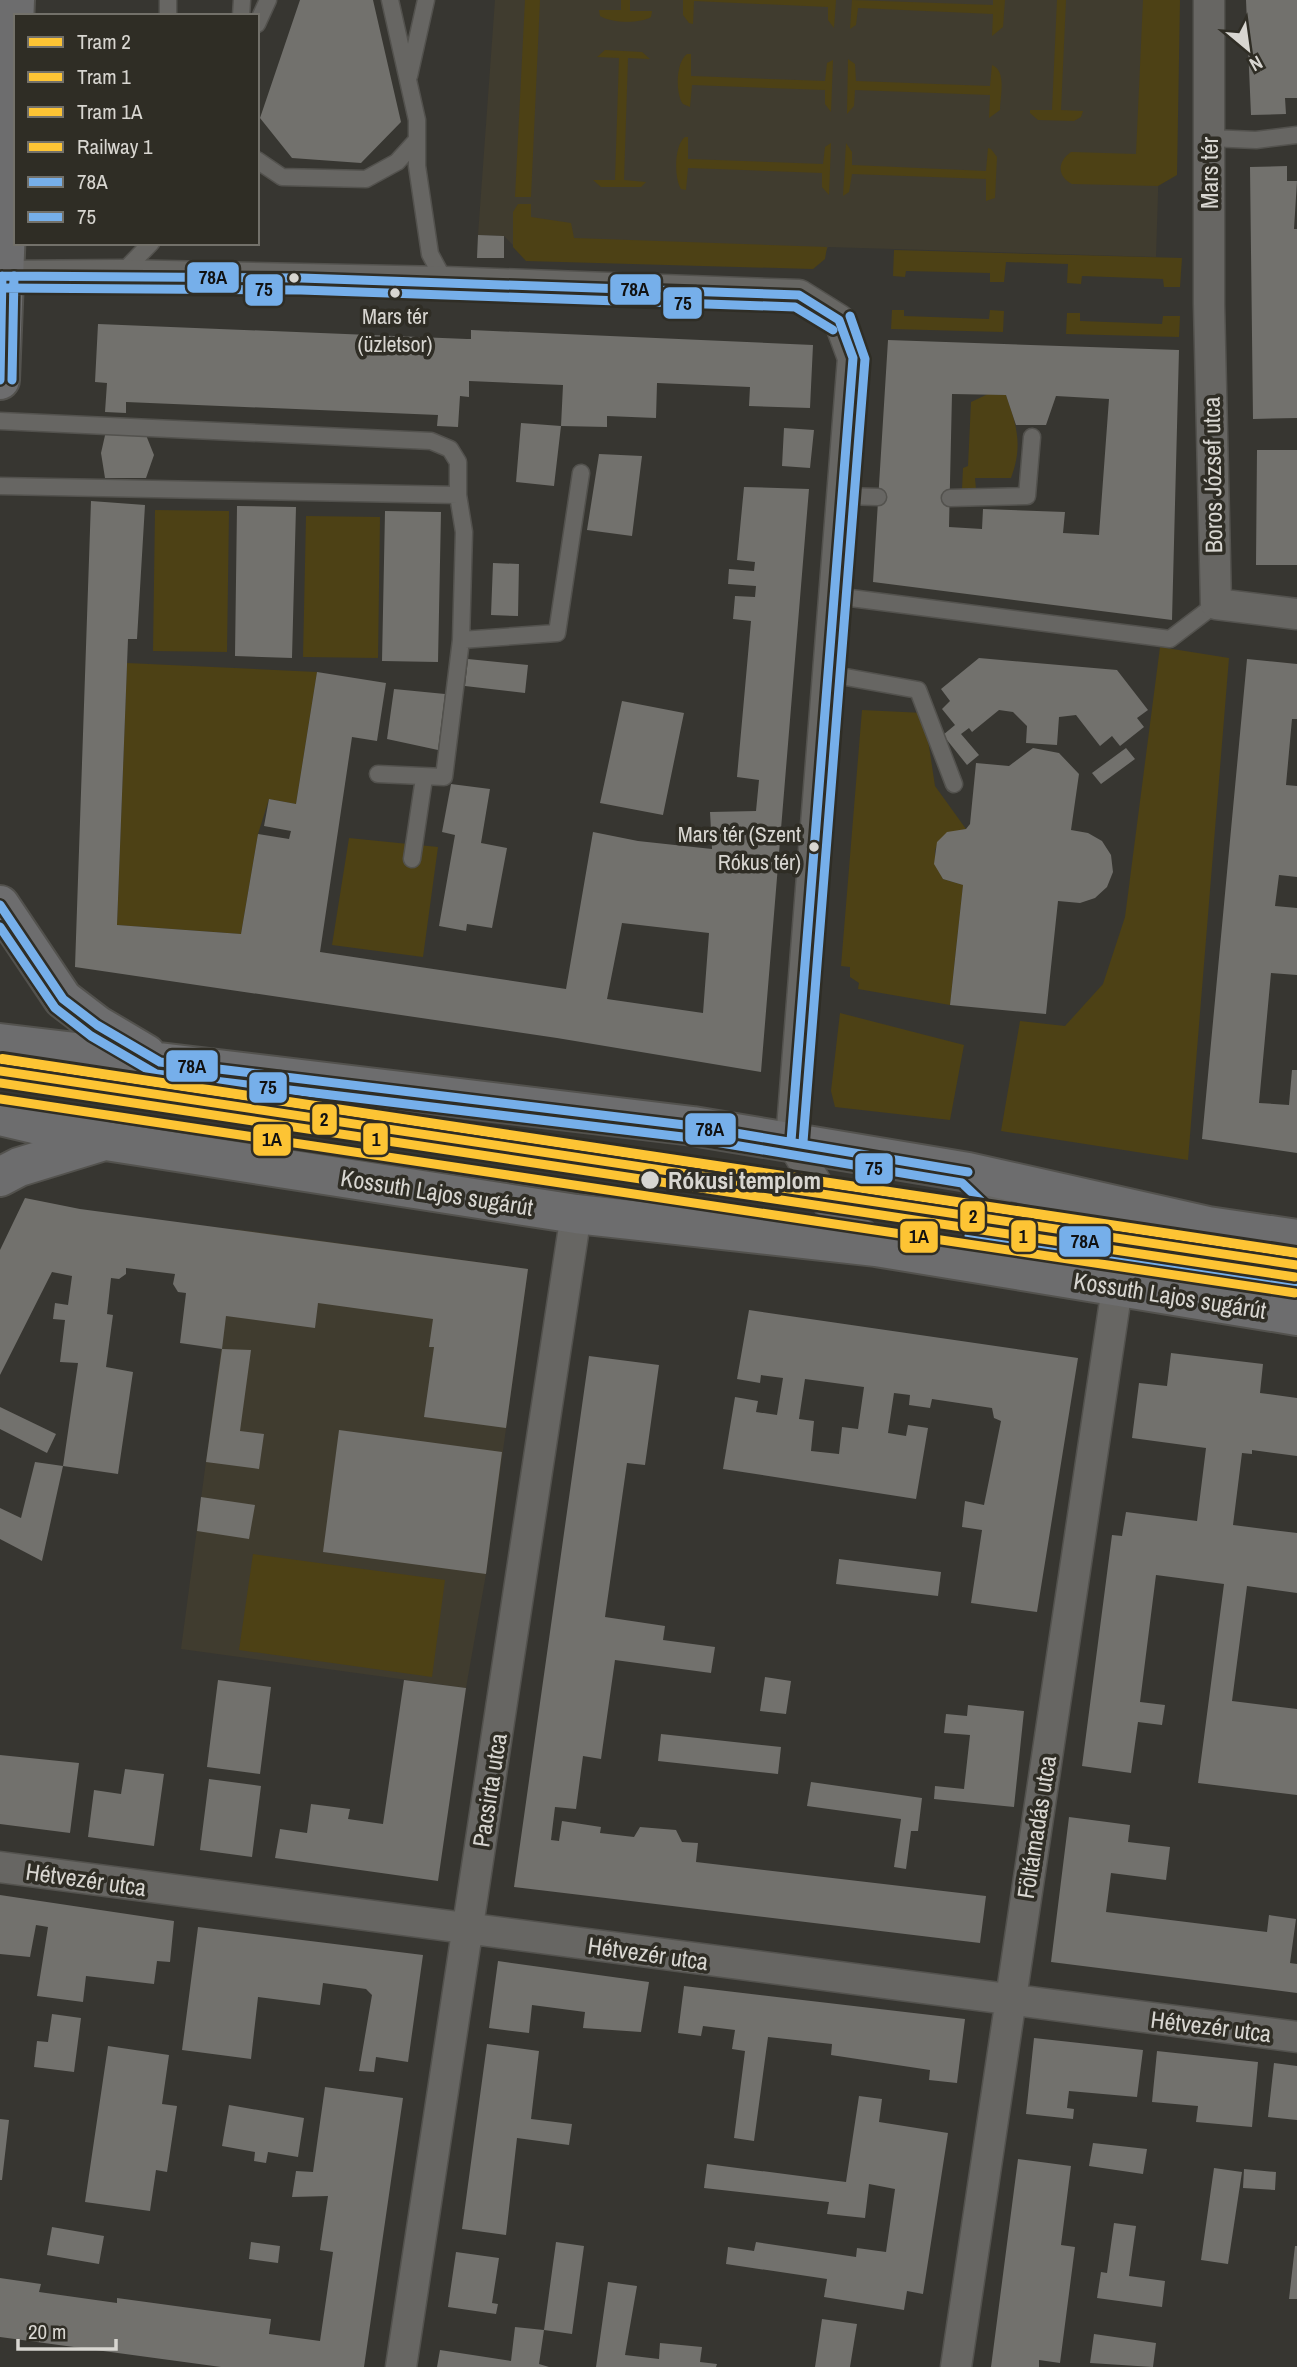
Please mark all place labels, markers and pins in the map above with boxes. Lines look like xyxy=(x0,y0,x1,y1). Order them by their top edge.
unlabelled marker xyxy=(287,271,301,285)
marker: Mars tér (üzletsor) xyxy=(388,286,402,300)
place label: Mars tér (üzletsor) xyxy=(357,301,433,359)
place label: Mars tér (Szent Rókus tér) xyxy=(678,819,801,877)
marker: Mars tér (Szent Rókus tér) xyxy=(807,840,821,854)
place label: Rókusi templom xyxy=(668,1164,821,1196)
marker: Rókusi templom xyxy=(639,1169,661,1191)

